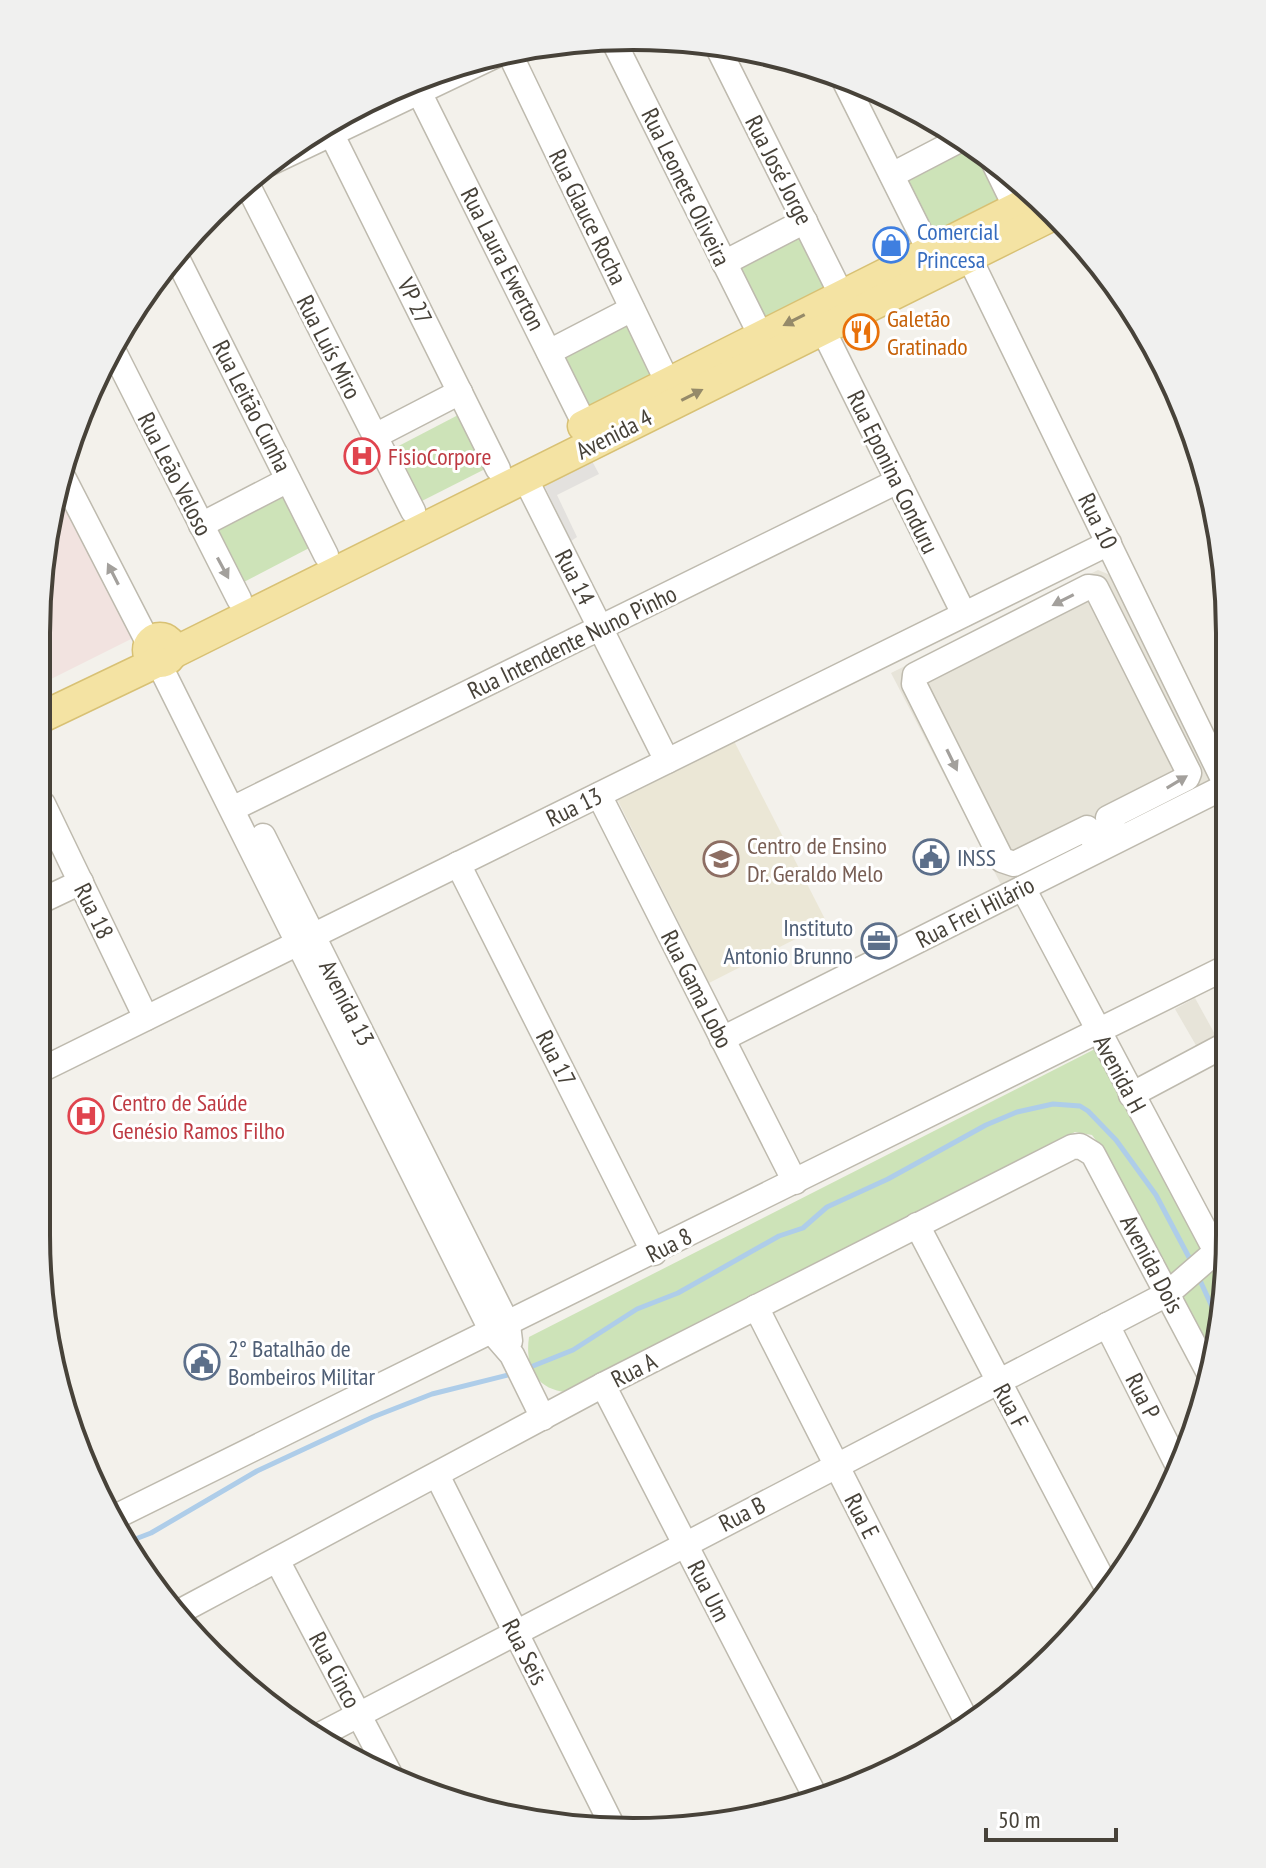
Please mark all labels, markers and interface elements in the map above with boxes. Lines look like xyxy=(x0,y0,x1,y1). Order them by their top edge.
street label: Rua Leonete Oliveira xyxy=(634,103,738,271)
street label: Rua José Jorge xyxy=(738,110,820,230)
street label: Rua Glauce Rocha xyxy=(542,144,634,290)
street label: Rua Laura Ewerton xyxy=(454,182,552,336)
place label: Comercial Princesa xyxy=(917,216,999,275)
shop icon: Comercial Princesa xyxy=(872,226,910,264)
street label: VP 27 xyxy=(390,272,439,329)
street label: Rua Luís Miro xyxy=(290,290,368,404)
place label: Galetão Gratinado xyxy=(887,303,968,362)
one-way arrow xyxy=(782,313,805,327)
restaurant icon: Galetão Gratinado xyxy=(842,313,880,351)
street label: Rua Leitão Cunha xyxy=(205,335,299,477)
street label: Rua Eponina Conduru xyxy=(840,385,946,559)
one-way arrow xyxy=(681,388,704,401)
street label: Avenida 4 xyxy=(571,402,657,466)
street label: Rua Leão Veloso xyxy=(131,407,219,541)
hospital icon: FisioCorpore xyxy=(343,437,381,475)
place label: FisioCorpore xyxy=(388,441,491,472)
street label: Rua 10 xyxy=(1071,488,1125,554)
street label: Rua 14 xyxy=(548,544,602,610)
one-way arrow xyxy=(217,556,230,579)
one-way arrow xyxy=(106,563,120,586)
street label: Rua Intendente Nuno Pinho xyxy=(462,578,682,706)
one-way arrow xyxy=(1051,593,1074,606)
one-way arrow xyxy=(945,748,958,771)
one-way arrow xyxy=(1165,775,1188,790)
street label: Rua 13 xyxy=(541,780,607,834)
place label: Centro de Ensino Dr. Geraldo Melo xyxy=(747,830,887,889)
public building icon: INSS xyxy=(912,838,950,876)
school or university icon: Centro de Ensino Dr. Geraldo Melo xyxy=(702,840,740,878)
place label: INSS xyxy=(957,842,996,873)
street label: Rua Frei Hilário xyxy=(911,869,1039,955)
street label: Rua 18 xyxy=(67,878,121,944)
place label: Instituto Antonio Brunno xyxy=(723,912,853,971)
office icon: Instituto Antonio Brunno xyxy=(860,922,898,960)
street label: Rua Gama Lobo xyxy=(654,925,740,1053)
street label: Avenida 13 xyxy=(312,955,382,1051)
street label: Rua 17 xyxy=(529,1025,583,1091)
street label: Avenida H xyxy=(1087,1030,1153,1118)
place label: Centro de Saúde Genésio Ramos Filho xyxy=(112,1087,285,1146)
hospital icon: Centro de Saúde Genésio Ramos Filho xyxy=(67,1097,105,1135)
street label: Avenida Dois xyxy=(1113,1210,1191,1318)
street label: Rua 8 xyxy=(641,1220,697,1270)
place label: 2° Batalhão de Bombeiros Militar xyxy=(228,1333,375,1392)
public building icon: 2° Batalhão de Bombeiros Militar xyxy=(183,1343,221,1381)
street label: Rua A xyxy=(606,1345,663,1395)
street label: Rua P xyxy=(1118,1368,1168,1424)
street label: Rua F xyxy=(986,1378,1036,1434)
street label: Rua E xyxy=(838,1488,886,1544)
street label: Rua B xyxy=(714,1489,770,1539)
street label: Rua Um xyxy=(680,1555,738,1627)
street label: Rua Seis xyxy=(495,1614,555,1690)
street label: Rua Cinco xyxy=(302,1627,368,1713)
scale bar xyxy=(986,1792,1116,1842)
text: 50 m xyxy=(998,1804,1040,1835)

